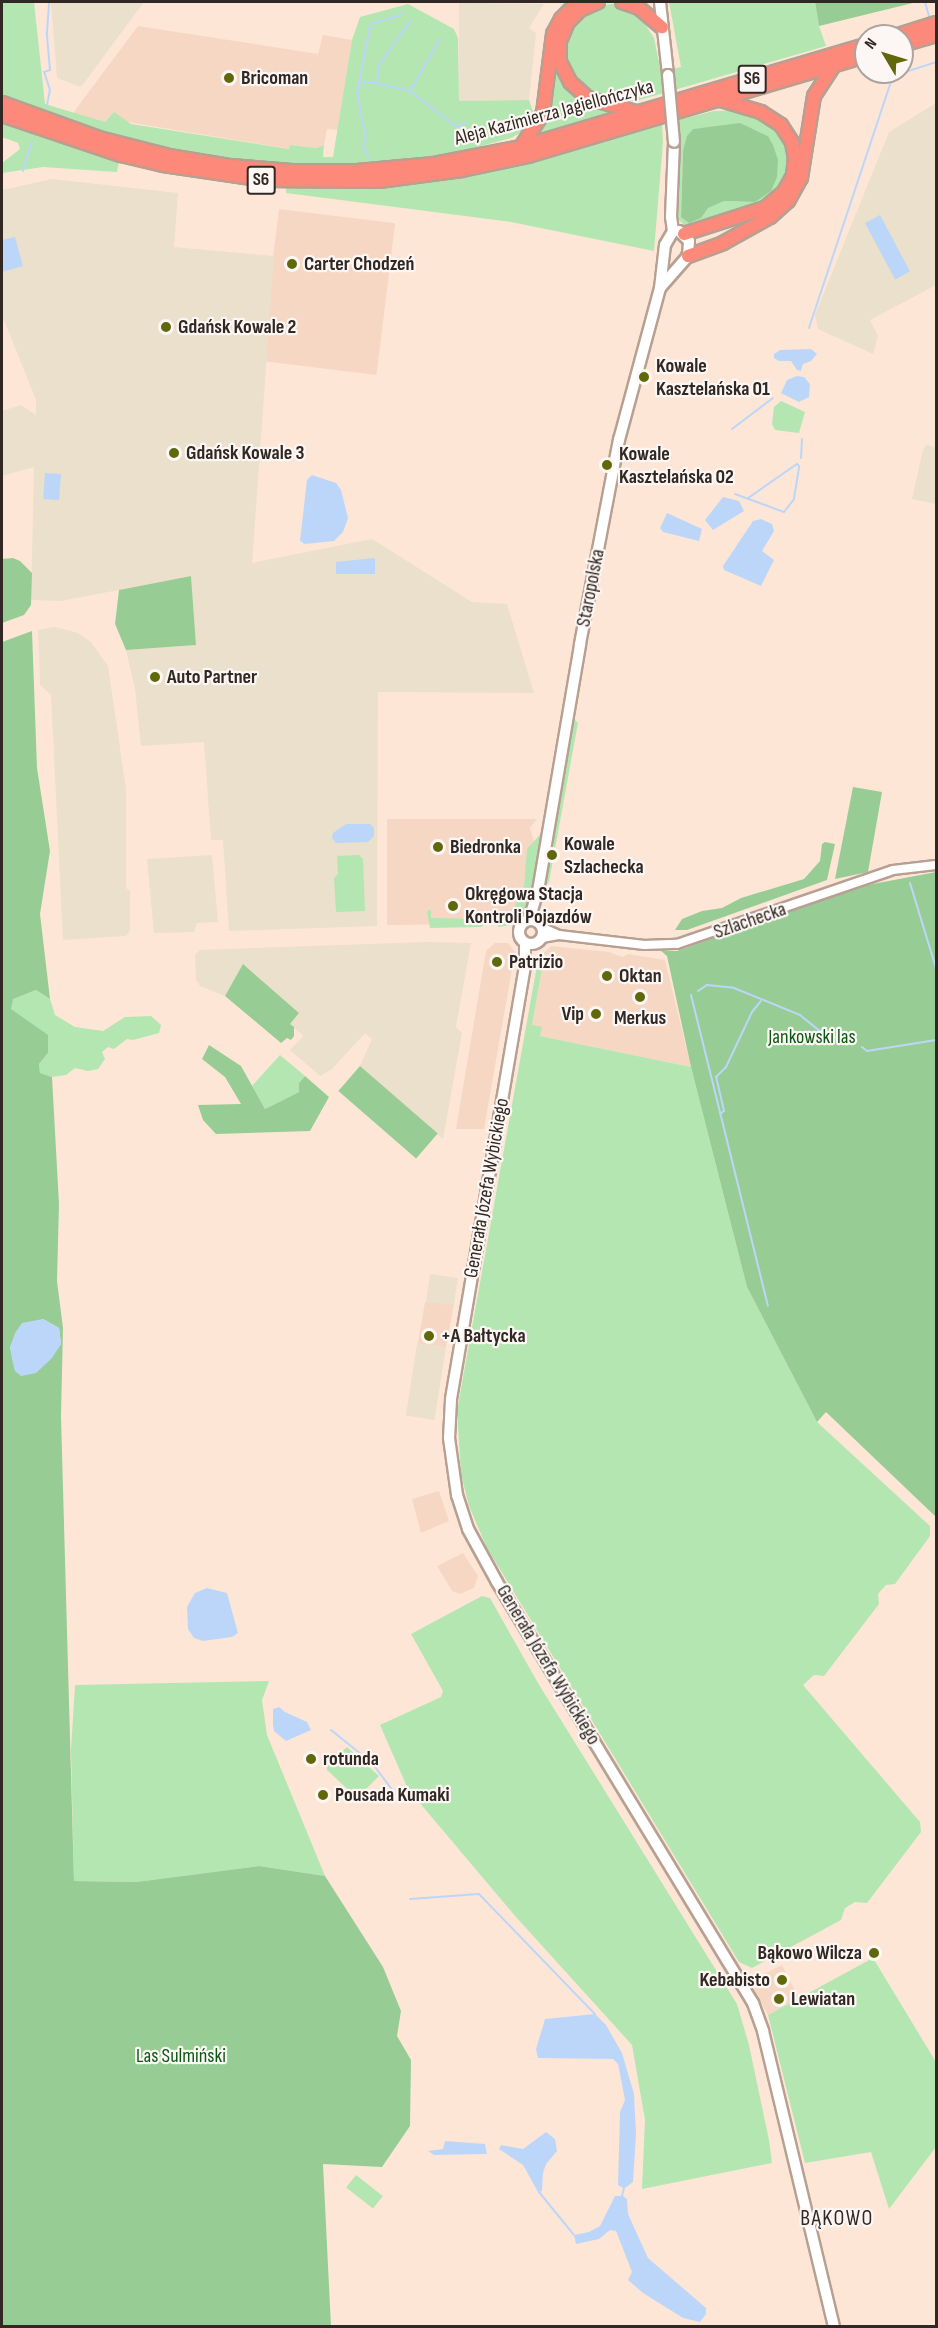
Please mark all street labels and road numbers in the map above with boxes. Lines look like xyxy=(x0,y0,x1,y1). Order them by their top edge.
road number: S6 xyxy=(737,64,767,94)
street label: Aleja Kazimierza Jagiellończyka xyxy=(452,75,656,151)
road number: S6 xyxy=(246,165,276,195)
street label: Staropolska xyxy=(572,547,610,629)
street label: Szlachecka xyxy=(711,897,789,945)
street label: Generała Józefa Wybickiego xyxy=(459,1096,515,1280)
street label: Generała Józefa Wybickiego xyxy=(491,1581,605,1749)

